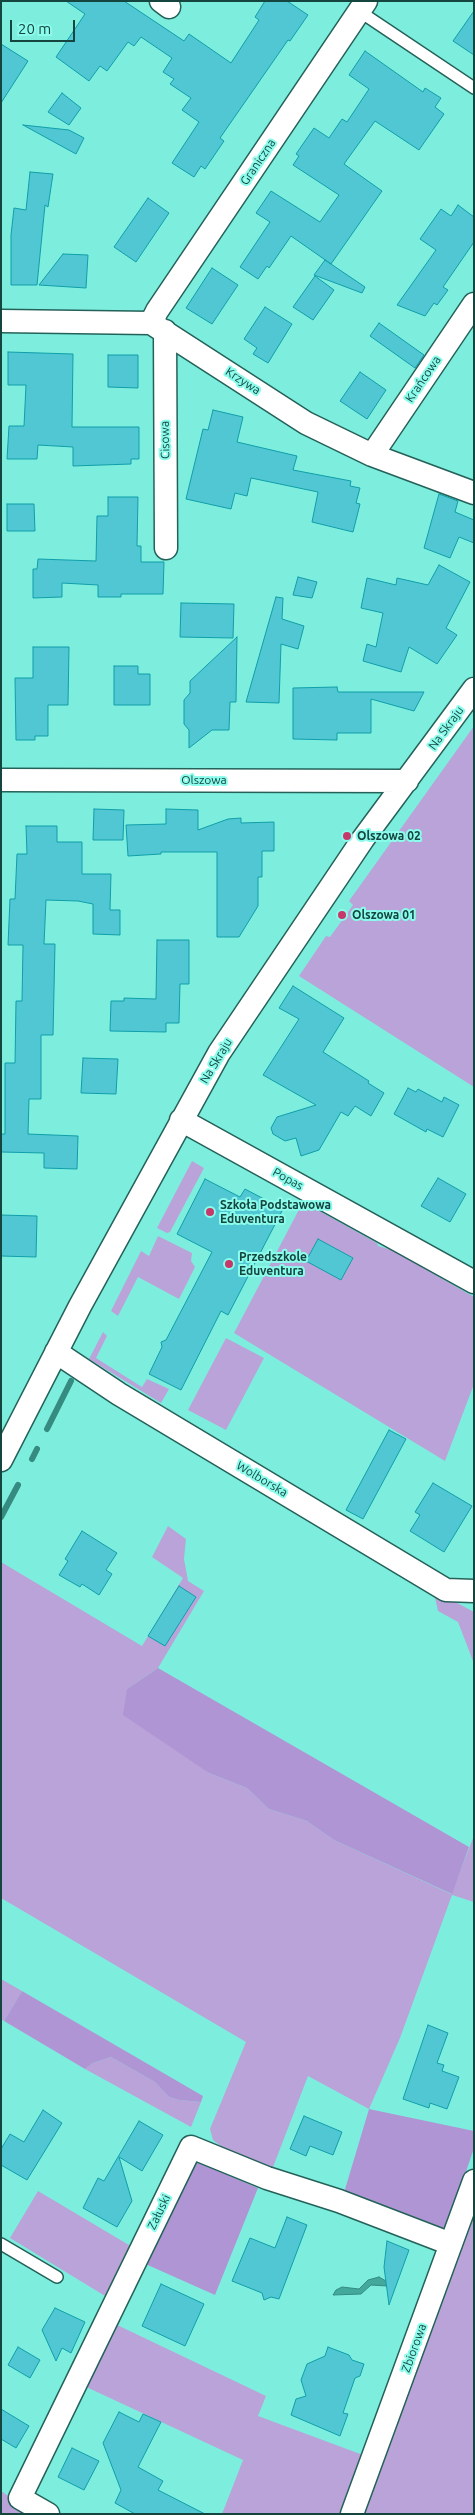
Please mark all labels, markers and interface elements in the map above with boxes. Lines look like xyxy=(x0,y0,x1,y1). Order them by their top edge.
scale bar xyxy=(12,10,78,42)
text: 20 m xyxy=(18,20,51,37)
street label: Graniczna xyxy=(237,136,279,188)
street label: Krańcowa xyxy=(402,353,444,405)
street label: Krzywa xyxy=(223,364,263,398)
street label: Cisowa xyxy=(157,421,173,459)
street label: Na Skraju xyxy=(425,703,467,753)
street label: Olszowa xyxy=(181,773,227,787)
place label: Olszowa 02 xyxy=(357,829,421,843)
marker: Olszowa 02 xyxy=(341,830,353,842)
place label: Olszowa 01 xyxy=(352,908,416,922)
marker: Olszowa 01 xyxy=(336,909,348,921)
street label: Na Skraju xyxy=(197,1036,235,1086)
street label: Popas xyxy=(270,1165,306,1193)
place label: Szkoła Podstawowa Eduventura xyxy=(220,1198,331,1226)
marker: Szkoła Podstawowa Eduventura xyxy=(204,1206,216,1218)
place label: Przedszkole Eduventura xyxy=(239,1250,307,1278)
marker: Przedszkole Eduventura xyxy=(223,1258,235,1270)
street label: Wolborska xyxy=(234,1458,290,1500)
street label: Załuski xyxy=(144,2192,174,2232)
street label: Zbiorowa xyxy=(399,2322,429,2374)

